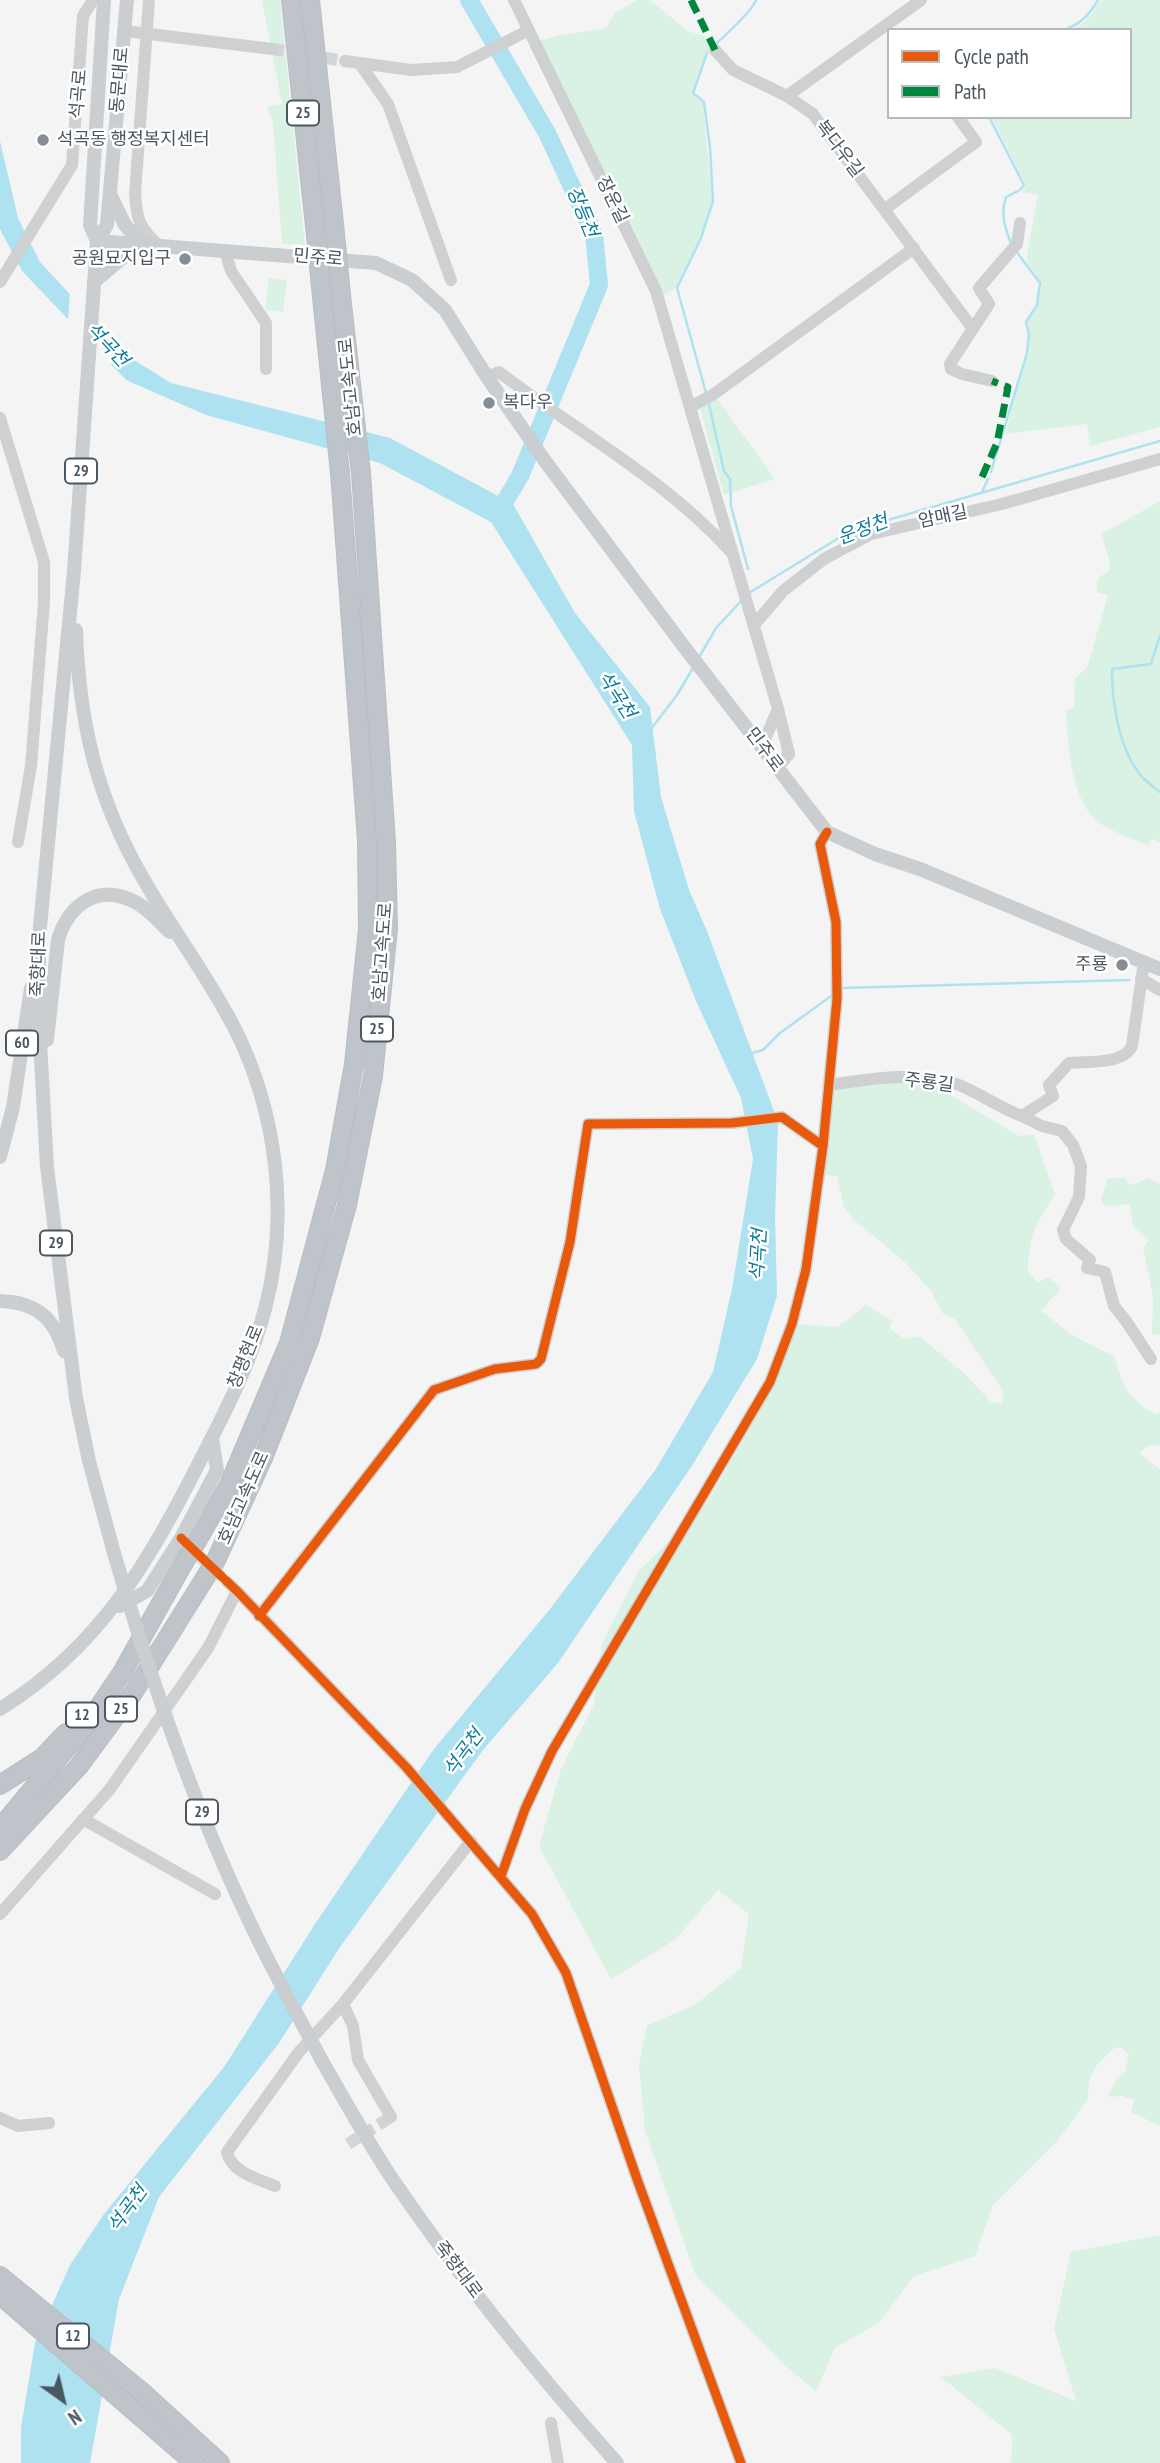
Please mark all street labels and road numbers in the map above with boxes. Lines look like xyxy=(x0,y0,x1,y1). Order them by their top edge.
street label: 동문대로 xyxy=(106,46,134,114)
street label: 석곡로 xyxy=(66,68,92,120)
road number: 25 xyxy=(287,100,319,125)
street label: 복다우길 xyxy=(810,116,868,182)
street label: 장운길 xyxy=(591,173,633,227)
street label: 민주로 xyxy=(292,245,344,271)
street label: 호남고속도로 xyxy=(335,336,367,438)
road number: 29 xyxy=(65,458,97,484)
street label: 암매길 xyxy=(916,501,970,533)
street label: 민주로 xyxy=(740,724,788,776)
street label: 호남고속도로 xyxy=(369,902,397,1002)
street label: 죽향대로 xyxy=(27,931,51,997)
road number: 25 xyxy=(361,1016,393,1042)
road number: 60 xyxy=(6,1030,38,1056)
street label: 주룡길 xyxy=(903,1069,955,1097)
road number: 29 xyxy=(40,1231,72,1256)
street label: 창평현로 xyxy=(224,1322,268,1392)
street label: 호남고속도로 xyxy=(214,1448,274,1548)
road number: 25 xyxy=(105,1696,137,1722)
road number: 12 xyxy=(66,1702,98,1728)
road number: 29 xyxy=(186,1800,218,1824)
street label: 죽향대로 xyxy=(429,2237,487,2303)
road number: 12 xyxy=(57,2324,89,2348)

